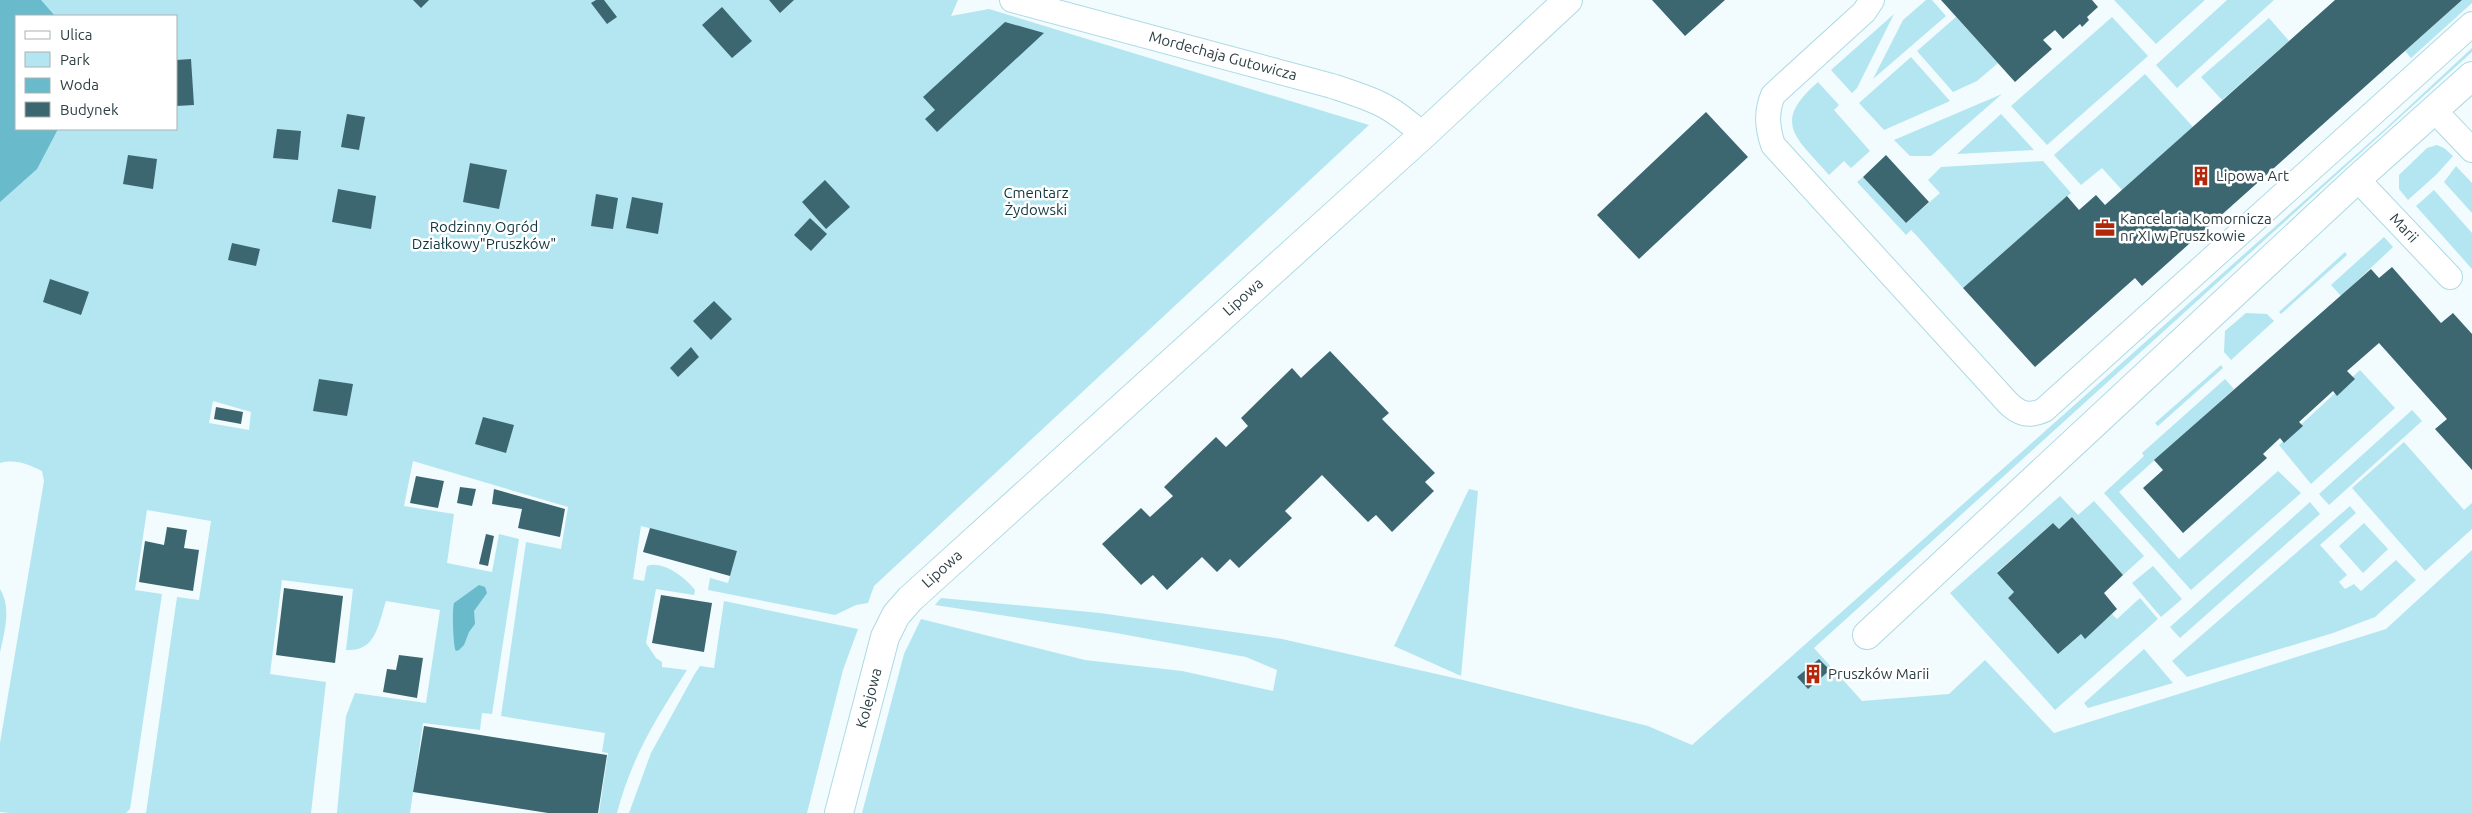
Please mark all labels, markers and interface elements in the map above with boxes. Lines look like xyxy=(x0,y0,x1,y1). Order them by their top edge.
legend xyxy=(15,15,178,130)
text: Ulica xyxy=(60,26,92,43)
street label: Mordechaja Gutowicza xyxy=(1147,28,1299,83)
text: Park xyxy=(60,51,90,68)
text: Woda xyxy=(60,76,99,93)
text: Budynek xyxy=(60,101,119,118)
building icon: Lipowa Art xyxy=(2190,165,2212,187)
place label: Lipowa Art xyxy=(2216,167,2289,184)
park label: Cmentarz Żydowski xyxy=(1003,184,1069,218)
place label: Kancelaria Komornicza nr XI w Pruszkowie xyxy=(2120,210,2272,244)
street label: Marii xyxy=(2387,210,2422,246)
office icon: Kancelaria Komornicza nr XI w Pruszkowie xyxy=(2094,217,2116,239)
park label: Rodzinny Ogród Działkowy"Pruszków" xyxy=(412,218,556,252)
street label: Lipowa xyxy=(1219,274,1266,319)
street label: Lipowa xyxy=(918,546,965,591)
building icon: Pruszków Marii xyxy=(1802,663,1824,685)
place label: Pruszków Marii xyxy=(1828,665,1929,682)
street label: Kolejowa xyxy=(852,666,885,730)

